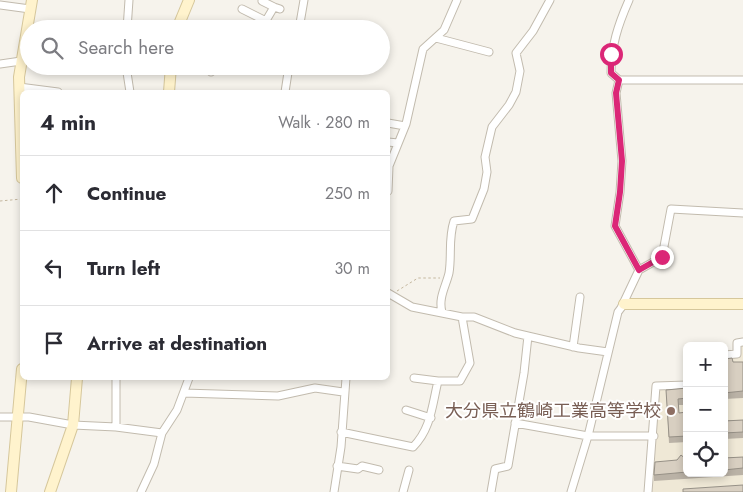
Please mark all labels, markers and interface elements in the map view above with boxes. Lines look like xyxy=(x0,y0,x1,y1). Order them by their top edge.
search box xyxy=(20,20,390,75)
icon: search xyxy=(38,34,66,62)
text: Search here xyxy=(78,34,174,61)
route start xyxy=(600,43,623,66)
text: 4 min xyxy=(40,108,96,138)
text: Walk · 280 m xyxy=(278,111,370,134)
icon: ahead xyxy=(40,179,68,207)
text: Continue xyxy=(87,180,166,207)
text: 250 m xyxy=(325,182,370,205)
route end xyxy=(651,246,674,269)
icon: left xyxy=(40,254,68,282)
text: Turn left xyxy=(87,255,160,282)
text: 30 m xyxy=(334,257,370,280)
icon: arrive xyxy=(40,329,68,357)
text: Arrive at destination xyxy=(87,330,267,357)
map controls xyxy=(683,342,728,477)
button: + xyxy=(683,342,728,387)
button: − xyxy=(683,387,728,432)
place label: 大分県立鶴崎工業高等学校 xyxy=(445,398,661,424)
marker: 大分県立鶴崎工業高等学校 xyxy=(665,405,677,417)
button: locate xyxy=(683,432,728,477)

